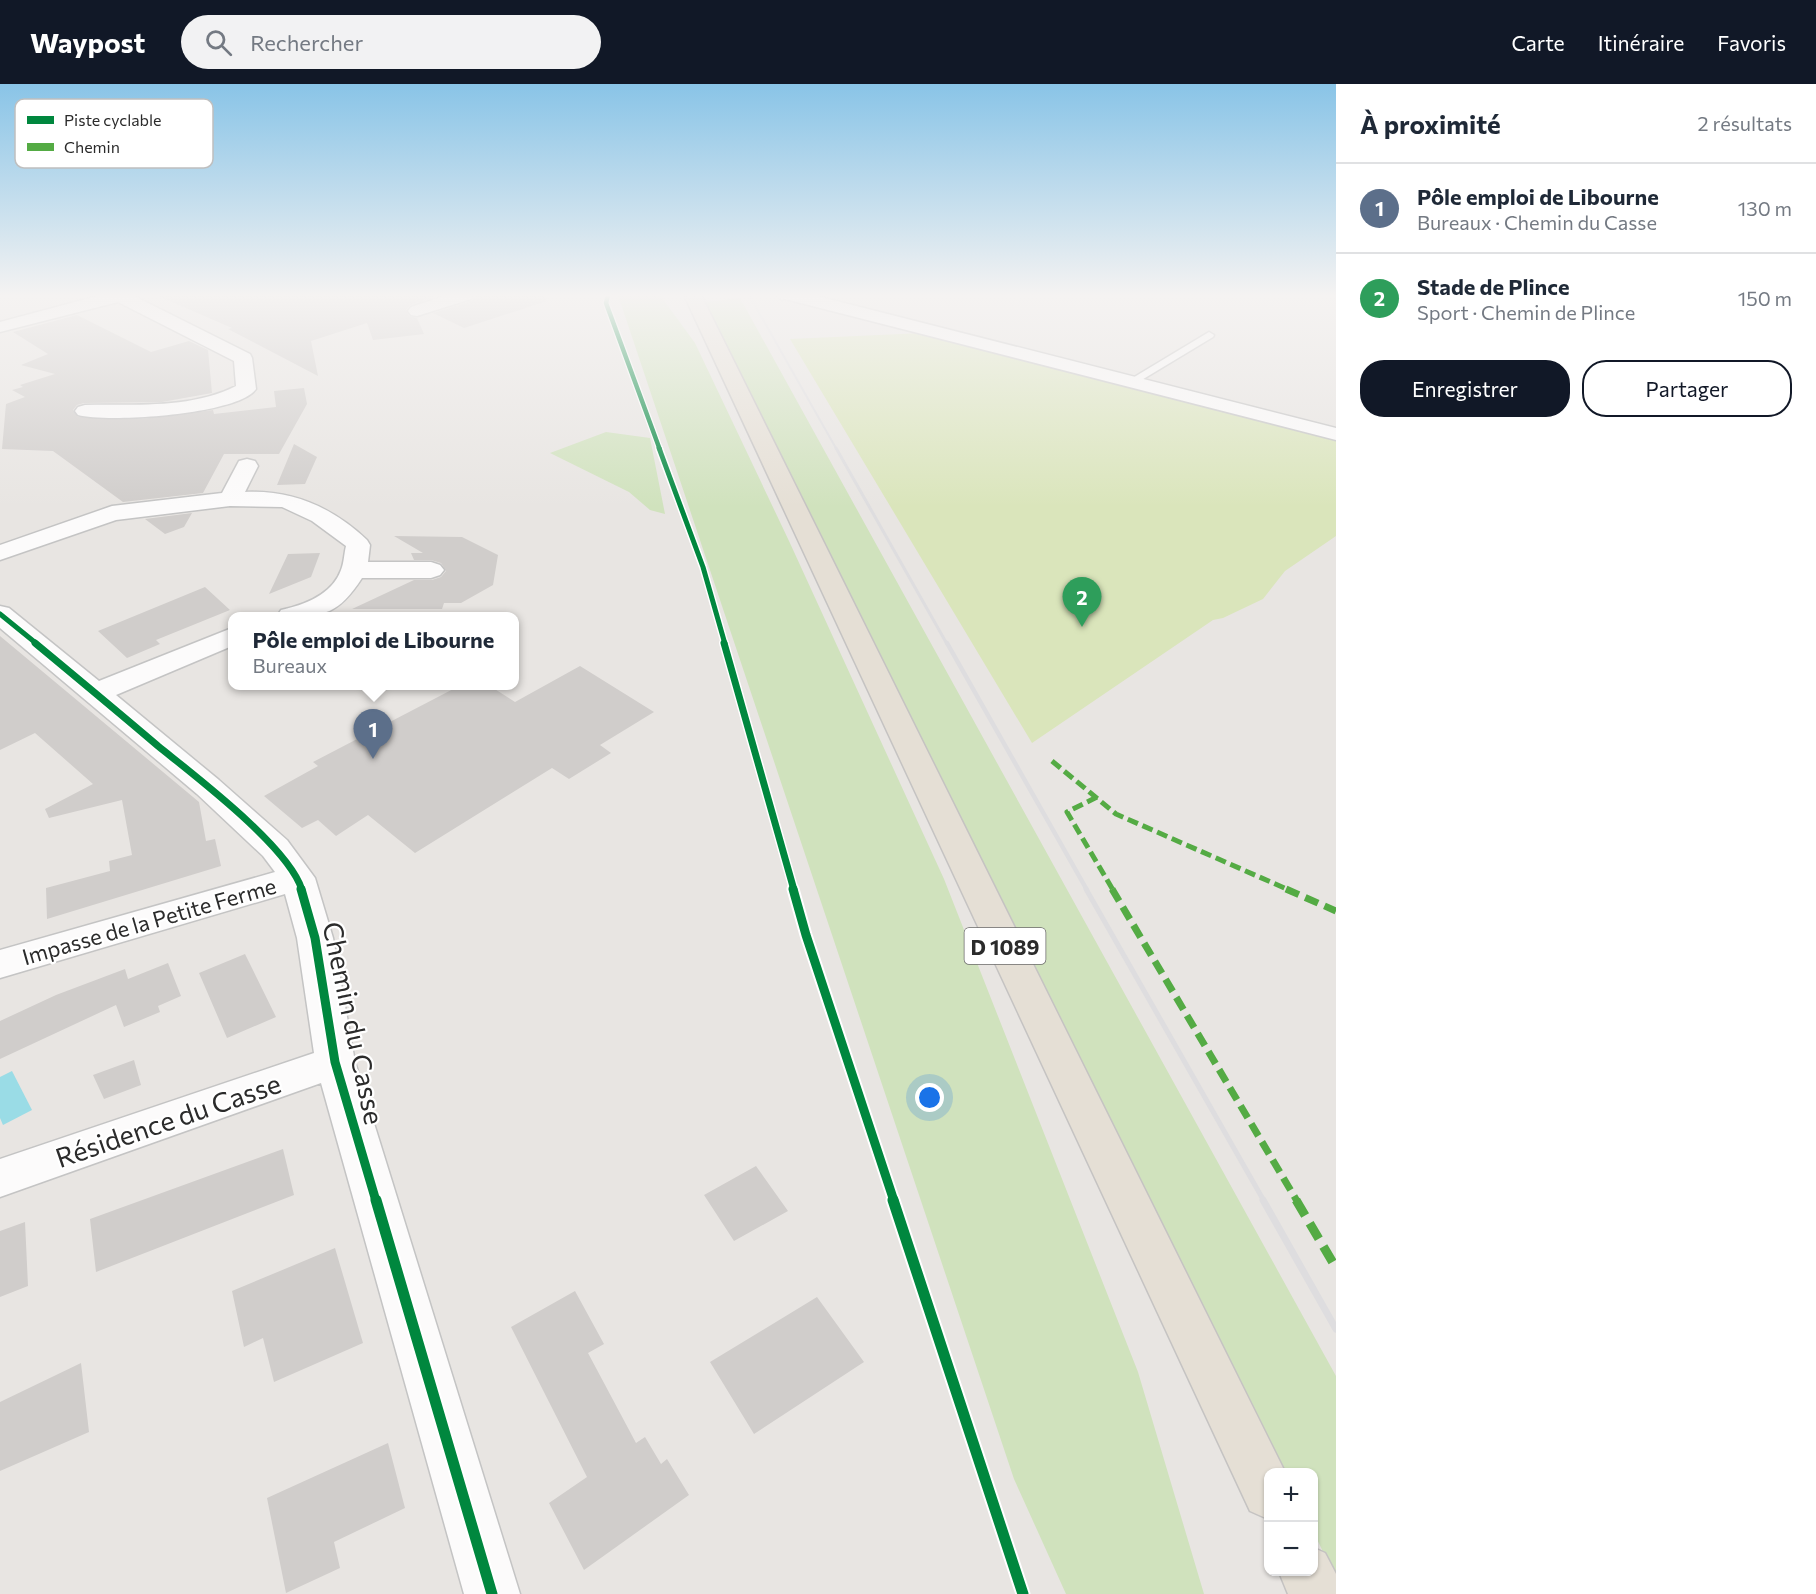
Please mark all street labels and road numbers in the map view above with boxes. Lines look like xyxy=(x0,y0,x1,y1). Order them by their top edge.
street label: Impasse de la Petite Ferme xyxy=(19,872,279,970)
street label: Chemin du Casse xyxy=(316,919,392,1127)
road number: D 1089 xyxy=(964,928,1046,964)
street label: Résidence du Casse xyxy=(51,1066,285,1174)

